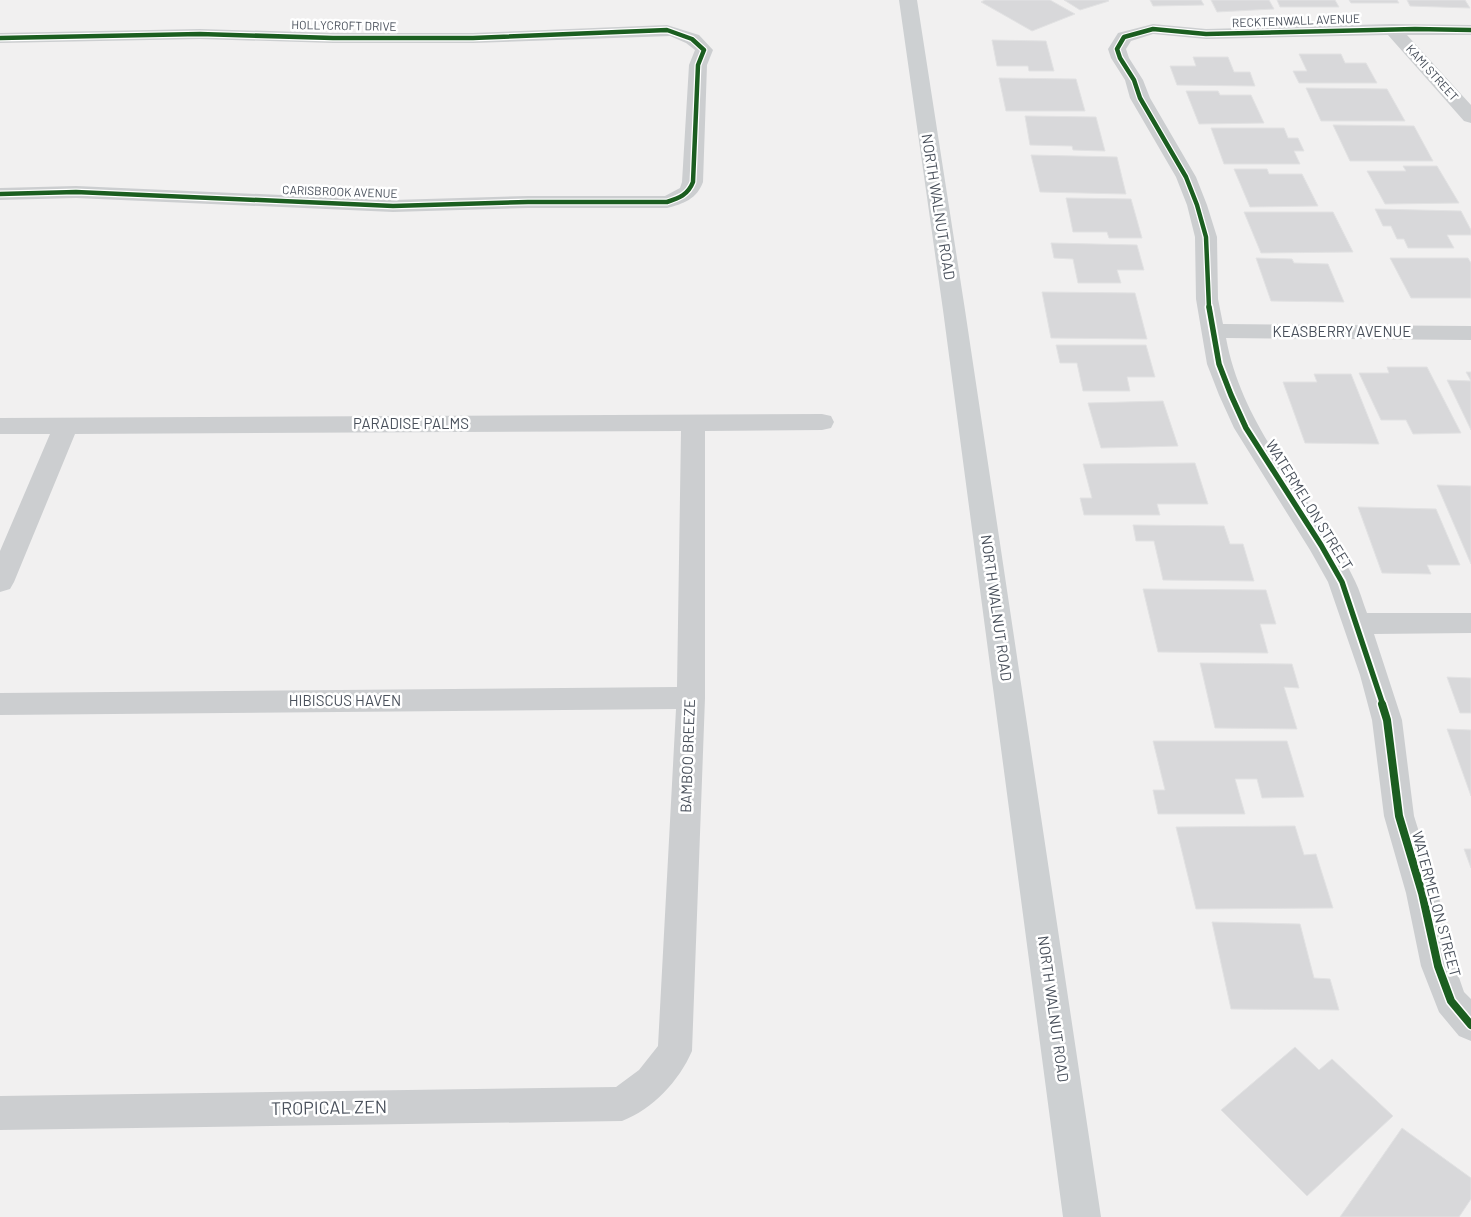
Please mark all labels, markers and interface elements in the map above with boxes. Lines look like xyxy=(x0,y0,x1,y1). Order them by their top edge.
street label: RECKTENWALL AVENUE xyxy=(1232,11,1360,29)
street label: HOLLYCROFT DRIVE xyxy=(291,17,397,33)
street label: KAMI STREET xyxy=(1404,41,1462,104)
street label: NORTH WALNUT ROAD xyxy=(919,133,959,281)
street label: CARISBROOK AVENUE xyxy=(282,182,398,200)
street label: KEASBERRY AVENUE xyxy=(1273,322,1411,340)
street label: PARADISE PALMS xyxy=(353,414,469,432)
street label: WATERMELON STREET xyxy=(1262,436,1357,573)
street label: NORTH WALNUT ROAD xyxy=(978,533,1016,682)
street label: HIBISCUS HAVEN xyxy=(289,691,401,709)
street label: BAMBOO BREEZE xyxy=(676,699,698,813)
street label: WATERMELON STREET xyxy=(1409,829,1465,979)
street label: NORTH WALNUT ROAD xyxy=(1035,934,1073,1083)
street label: TROPICAL ZEN xyxy=(271,1095,387,1119)

